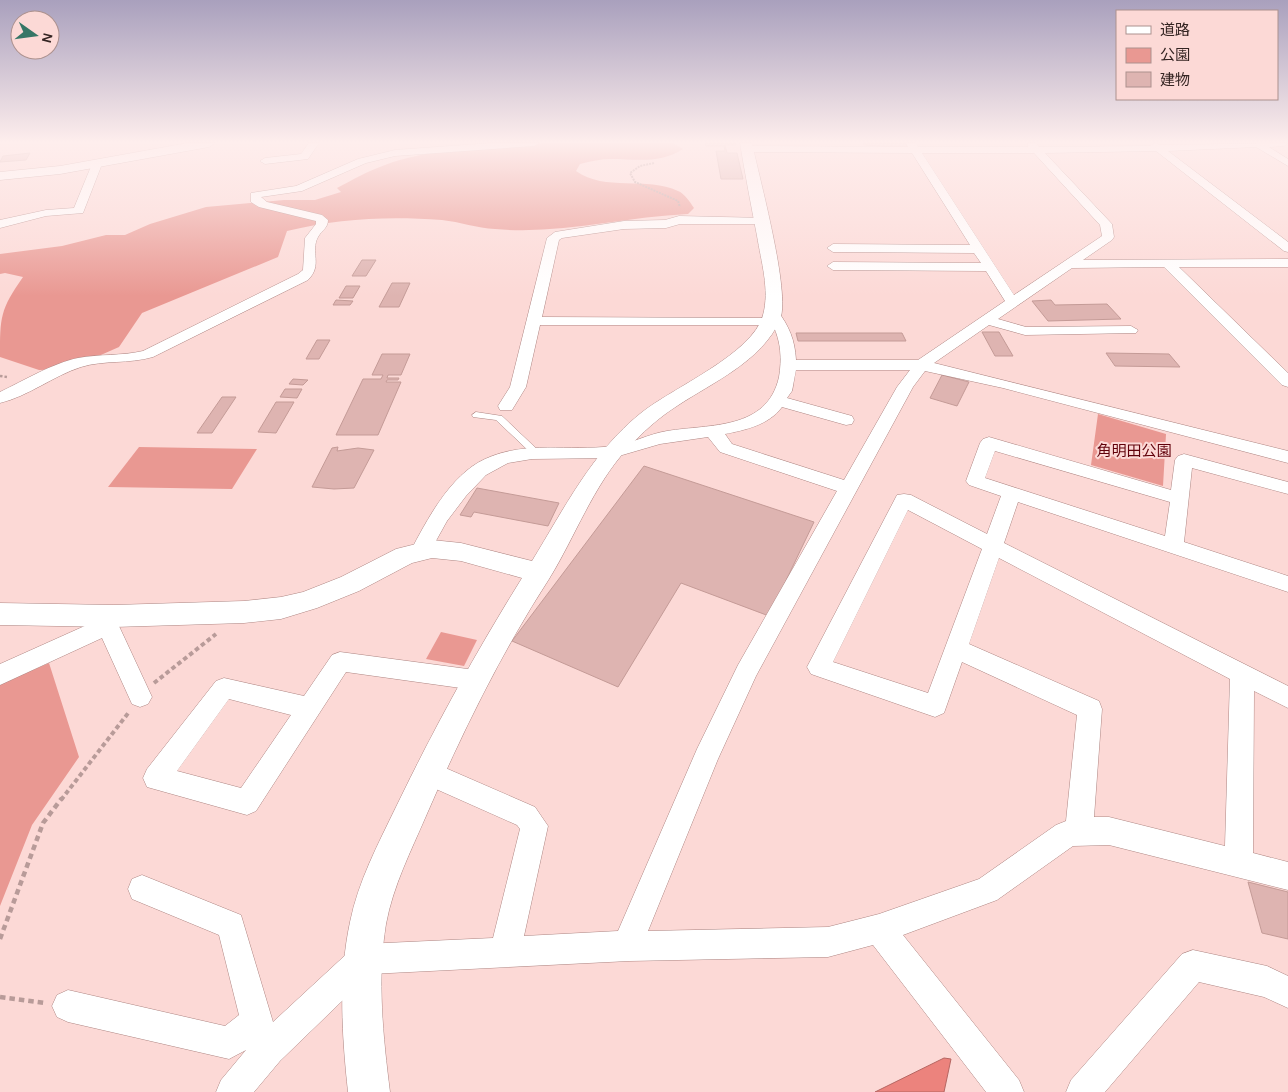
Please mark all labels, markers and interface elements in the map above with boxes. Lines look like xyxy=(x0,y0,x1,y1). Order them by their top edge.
north arrow xyxy=(10,10,60,60)
legend xyxy=(1116,10,1278,100)
text: 道路 xyxy=(1160,21,1190,39)
text: N xyxy=(38,31,57,45)
text: 公園 xyxy=(1160,46,1190,64)
text: 建物 xyxy=(1160,71,1190,89)
park label: 角明田公園 xyxy=(1096,442,1172,460)

